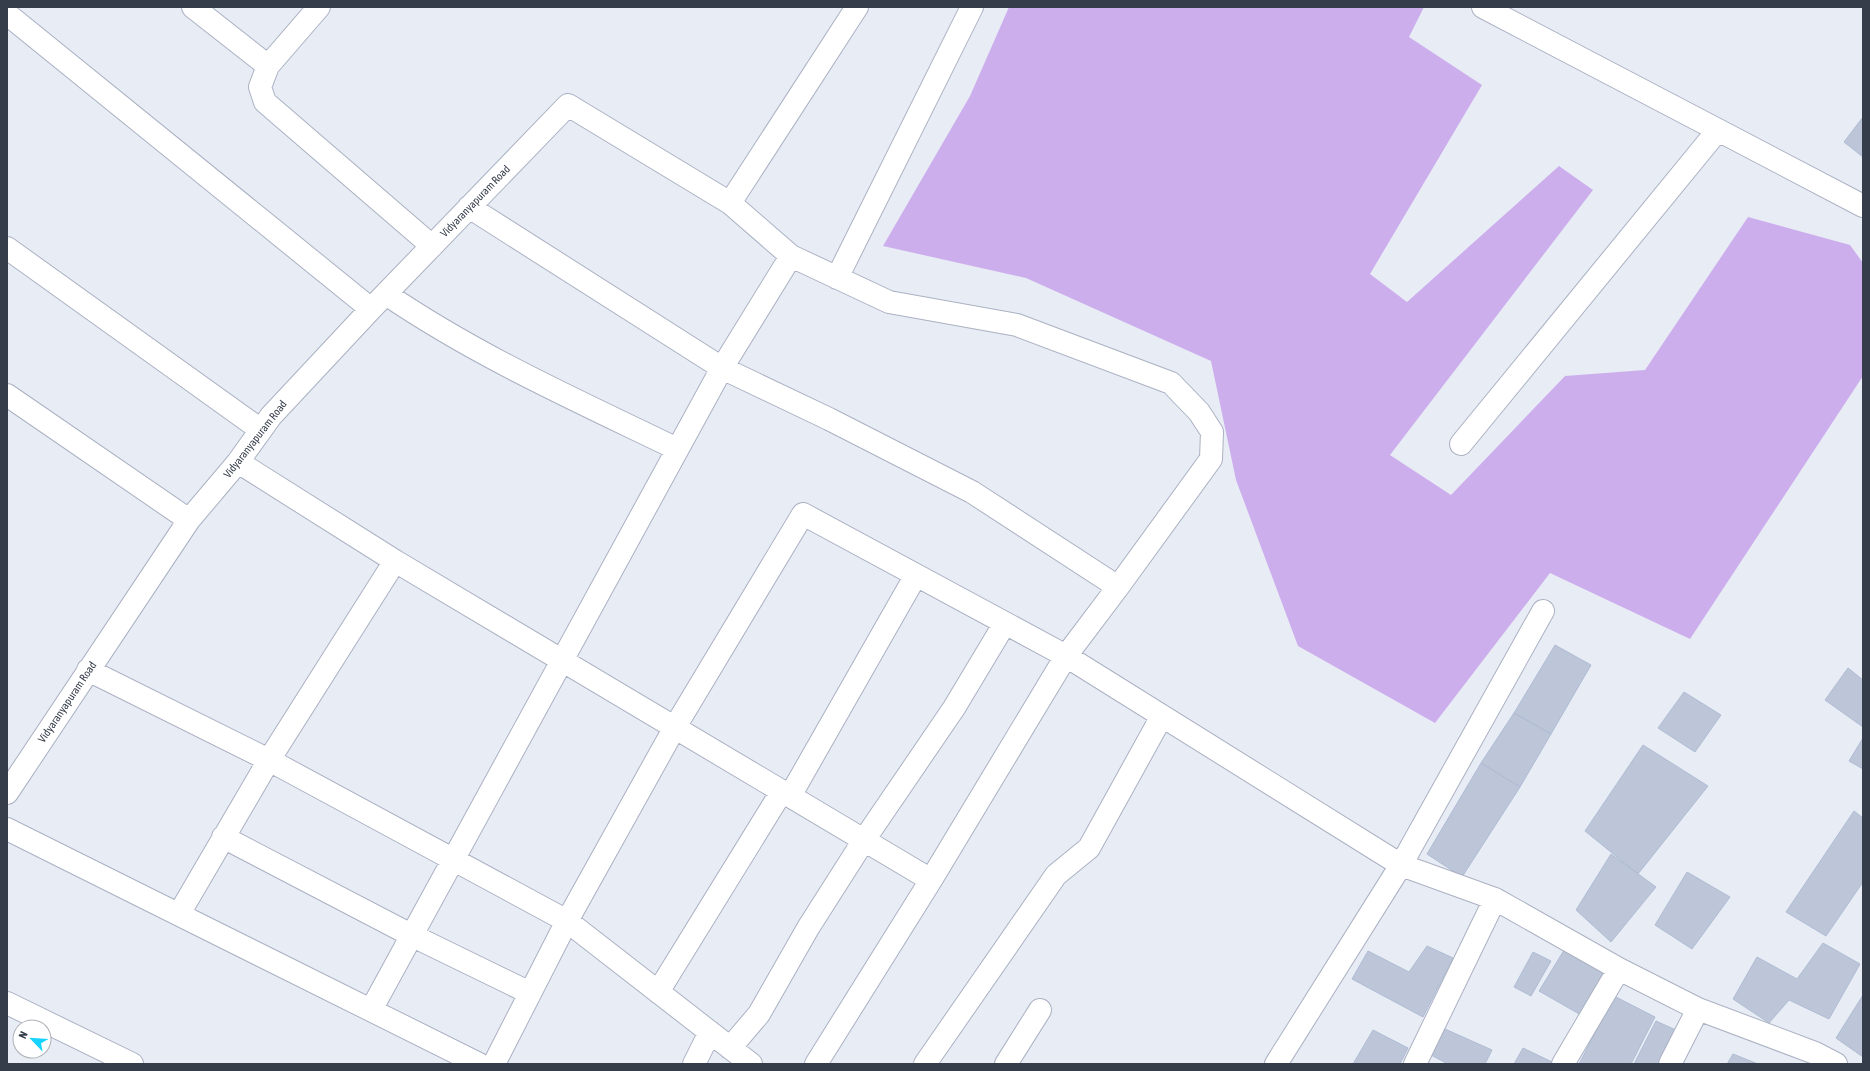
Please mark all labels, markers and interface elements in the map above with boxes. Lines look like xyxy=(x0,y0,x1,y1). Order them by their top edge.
street label: Vidyaranyapuram Road xyxy=(438,163,512,239)
street label: Vidyaranyapuram Road xyxy=(221,398,289,480)
street label: Vidyaranyapuram Road xyxy=(36,659,98,745)
north arrow xyxy=(12,1019,52,1059)
text: N xyxy=(16,1029,30,1040)

